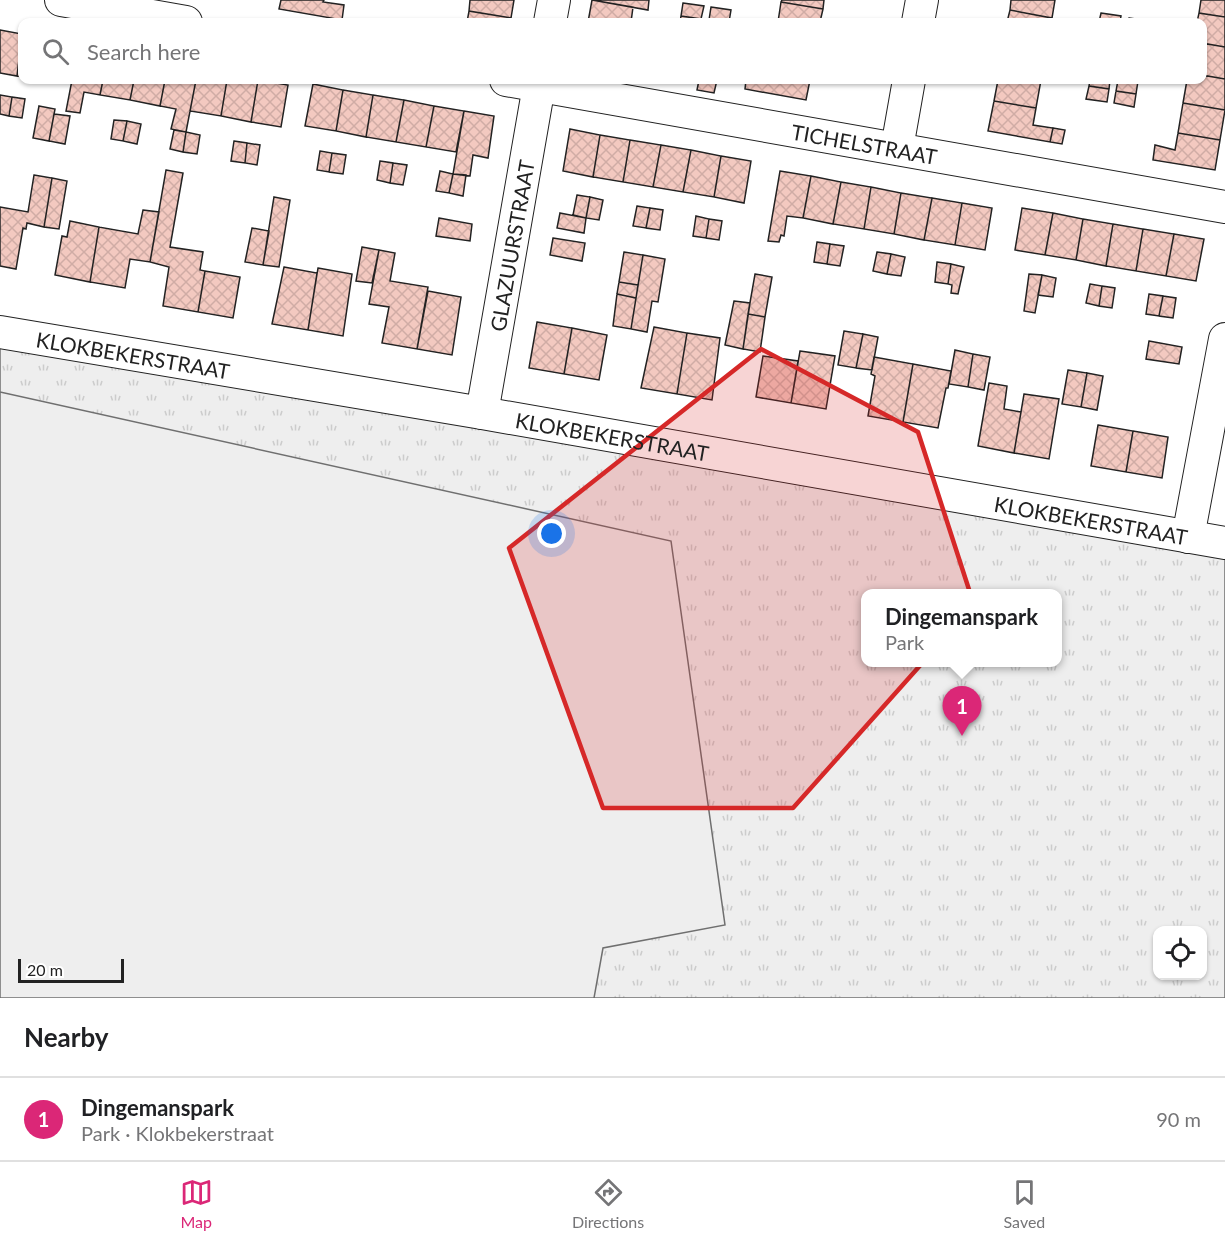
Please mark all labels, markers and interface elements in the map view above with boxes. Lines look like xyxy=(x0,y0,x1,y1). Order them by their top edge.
search box xyxy=(18,18,1207,84)
icon: search xyxy=(39,35,72,68)
text: Search here xyxy=(87,38,200,65)
street label: TICHELSTRAAT xyxy=(790,118,940,169)
street label: GLAZUURSTRAAT xyxy=(484,157,538,333)
street label: KLOKBEKERSTRAAT xyxy=(34,326,232,383)
street label: KLOKBEKERSTRAAT xyxy=(514,407,712,465)
street label: KLOKBEKERSTRAAT xyxy=(992,490,1190,549)
your location xyxy=(537,519,566,548)
popup xyxy=(861,589,1062,667)
text: Dingemanspark xyxy=(885,603,1038,630)
text: Park xyxy=(885,630,924,654)
pin: 1 xyxy=(942,686,982,736)
map controls xyxy=(1153,926,1207,980)
button: locate xyxy=(1153,926,1207,980)
scale bar xyxy=(18,956,124,984)
text: 20 m xyxy=(27,960,63,979)
text: Nearby xyxy=(24,1021,109,1053)
text: Dingemanspark xyxy=(81,1094,234,1121)
text: 1 xyxy=(38,1107,49,1131)
text: 90 m xyxy=(1156,1107,1201,1131)
text: Park · Klokbekerstraat xyxy=(81,1121,274,1145)
tab: Map xyxy=(180,1176,213,1231)
tab: Directions xyxy=(572,1176,644,1231)
tab: Saved xyxy=(1004,1176,1045,1231)

